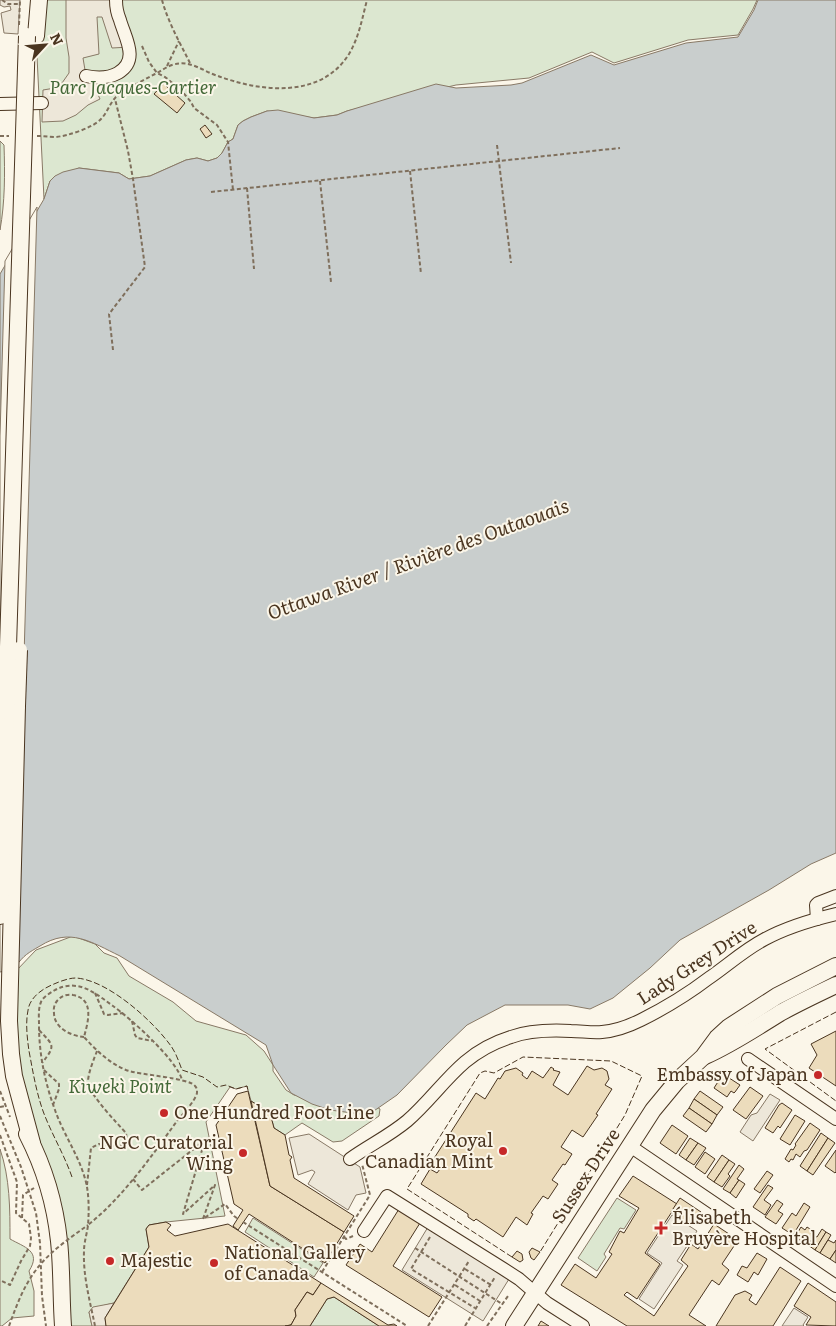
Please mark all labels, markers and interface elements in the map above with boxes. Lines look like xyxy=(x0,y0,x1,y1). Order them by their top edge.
north arrow xyxy=(20,20,70,70)
text: N xyxy=(46,29,69,49)
park label: Parc Jacques-Cartier xyxy=(49,73,217,100)
water label: Ottawa River / Rivière des Outaouais xyxy=(263,490,572,626)
street label: Lady Grey Drive xyxy=(631,913,761,1011)
place label: Embassy of Japan xyxy=(657,1060,808,1087)
marker: Embassy of Japan xyxy=(812,1069,824,1081)
park label: Kìwekì Point xyxy=(68,1072,172,1099)
place label: One Hundred Foot Line xyxy=(174,1098,374,1125)
marker: One Hundred Foot Line xyxy=(158,1107,170,1119)
street label: Sussex Drive xyxy=(544,1122,626,1228)
place label: Royal Canadian Mint xyxy=(365,1126,494,1174)
place label: NGC Curatorial Wing xyxy=(99,1128,234,1176)
marker: Royal Canadian Mint xyxy=(497,1145,509,1157)
marker: NGC Curatorial Wing xyxy=(237,1147,249,1159)
place label: Élisabeth Bruyère Hospital xyxy=(672,1203,816,1251)
marker: Élisabeth Bruyère Hospital xyxy=(654,1221,668,1235)
place label: National Gallery of Canada xyxy=(224,1238,366,1286)
place label: Majestic xyxy=(120,1246,192,1273)
marker: Majestic xyxy=(104,1255,116,1267)
marker: National Gallery of Canada xyxy=(208,1257,220,1269)

